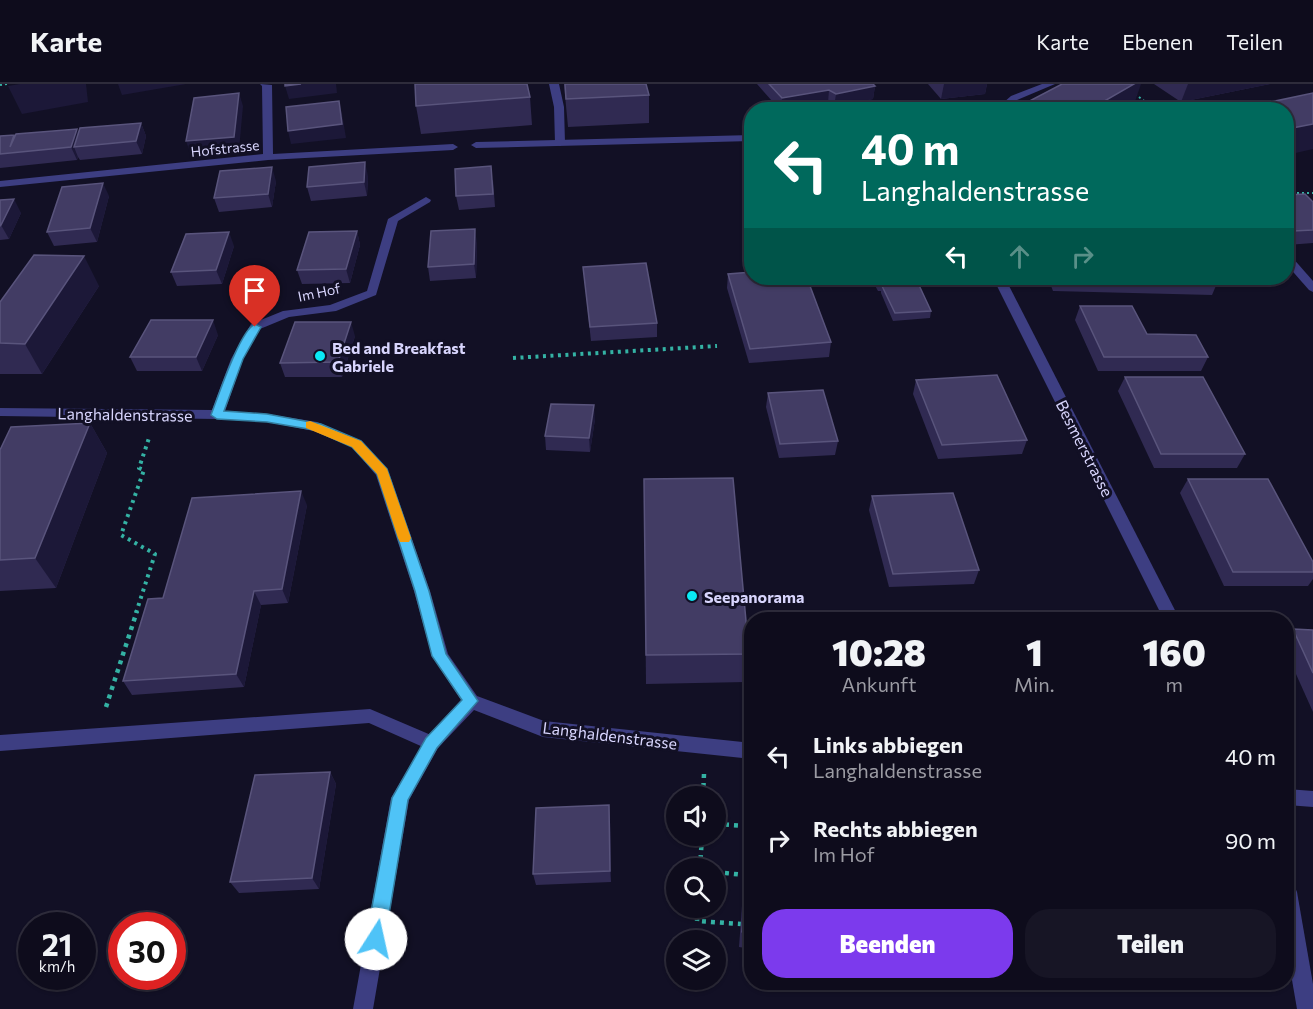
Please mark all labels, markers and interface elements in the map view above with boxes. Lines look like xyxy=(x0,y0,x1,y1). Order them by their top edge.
text: Karte xyxy=(30,24,102,58)
text: Karte xyxy=(1036,29,1089,54)
text: Ebenen xyxy=(1122,29,1193,54)
text: Teilen xyxy=(1226,29,1283,54)
text: 40 m xyxy=(861,122,959,174)
icon: left xyxy=(762,126,840,204)
street label: Hofstrasse xyxy=(190,136,260,160)
text: Langhaldenstrasse xyxy=(861,174,1089,207)
icon: left xyxy=(940,240,973,273)
icon: ahead xyxy=(1003,240,1036,273)
icon: right xyxy=(1066,240,1099,273)
pin xyxy=(229,265,280,327)
icon: arrive xyxy=(238,274,271,307)
street label: Im Hof xyxy=(296,279,342,305)
place label: Bed and Breakfast Gabriele xyxy=(332,338,466,375)
marker: Bed and Breakfast Gabriele xyxy=(313,349,327,363)
street label: Besmerstrasse xyxy=(1052,396,1118,500)
street label: Langhaldenstrasse xyxy=(57,403,193,425)
place label: Seepanorama xyxy=(704,587,804,606)
marker: Seepanorama xyxy=(685,589,699,603)
text: 10:28 xyxy=(832,629,926,673)
text: 1 xyxy=(1026,629,1043,673)
text: 160 xyxy=(1143,629,1206,673)
text: Ankunft xyxy=(842,672,916,696)
text: Min. xyxy=(1014,672,1055,696)
text: m xyxy=(1166,672,1183,696)
street label: Langhaldenstrasse xyxy=(542,717,678,753)
text: Links abbiegen xyxy=(813,731,963,758)
icon: left xyxy=(762,740,795,773)
text: 40 m xyxy=(1225,743,1276,770)
text: Langhaldenstrasse xyxy=(813,758,982,782)
map controls xyxy=(666,786,726,990)
button: sound xyxy=(666,786,726,846)
text: Rechts abbiegen xyxy=(813,815,978,842)
icon: right xyxy=(762,824,795,857)
text: 90 m xyxy=(1225,827,1276,854)
text: Im Hof xyxy=(813,842,875,866)
button: search xyxy=(666,858,726,918)
position arrow xyxy=(344,907,408,971)
button: Beenden xyxy=(762,909,1013,978)
button: Teilen xyxy=(1025,909,1276,978)
speed limit sign: 30 xyxy=(108,912,186,990)
text: 21 xyxy=(42,925,72,962)
button: layers xyxy=(666,930,726,990)
text: km/h xyxy=(39,957,75,975)

